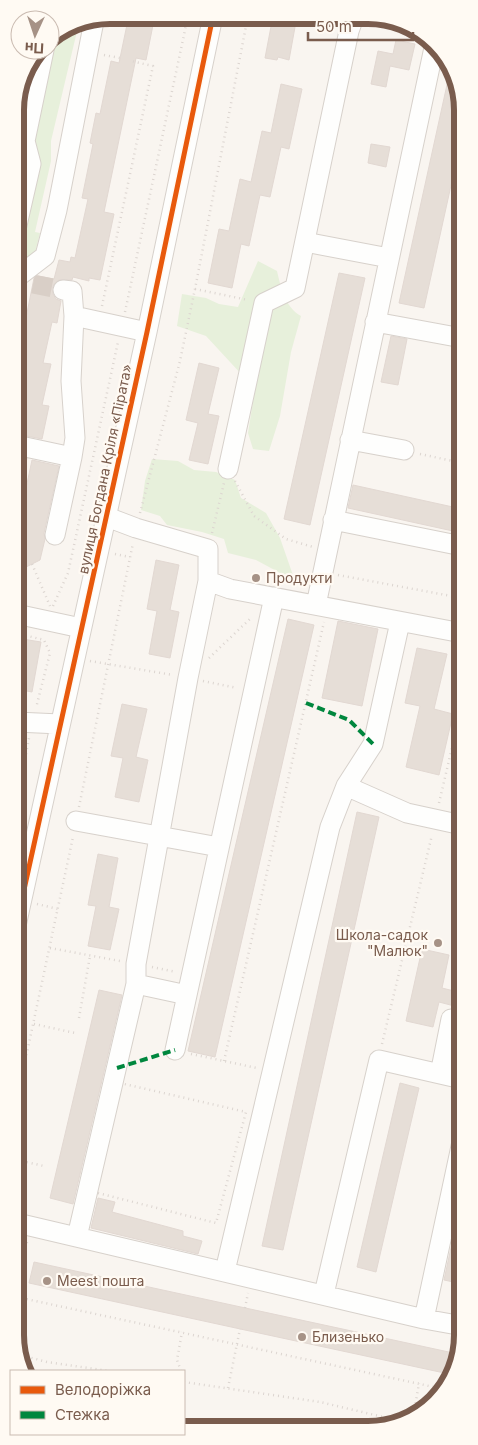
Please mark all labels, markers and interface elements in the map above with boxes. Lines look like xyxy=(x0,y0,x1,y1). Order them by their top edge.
north arrow xyxy=(10,10,60,60)
scale bar xyxy=(308,10,413,42)
text: 50 m xyxy=(316,17,352,36)
text: Пн xyxy=(24,39,44,57)
street label: вулиця Богдана Кріля «Пірата» xyxy=(74,362,135,575)
place label: Продукти xyxy=(266,569,333,586)
marker: Продукти xyxy=(250,572,262,584)
place label: Школа-садок "Малюк" xyxy=(336,926,428,959)
marker: Школа-садок "Малюк" xyxy=(432,937,444,949)
place label: Meest пошта xyxy=(57,1272,144,1289)
marker: Meest пошта xyxy=(41,1275,53,1287)
place label: Близенько xyxy=(312,1328,384,1345)
marker: Близенько xyxy=(296,1331,308,1343)
legend xyxy=(10,1370,185,1435)
text: Велодоріжка xyxy=(55,1380,151,1399)
text: Стежка xyxy=(55,1405,110,1424)

